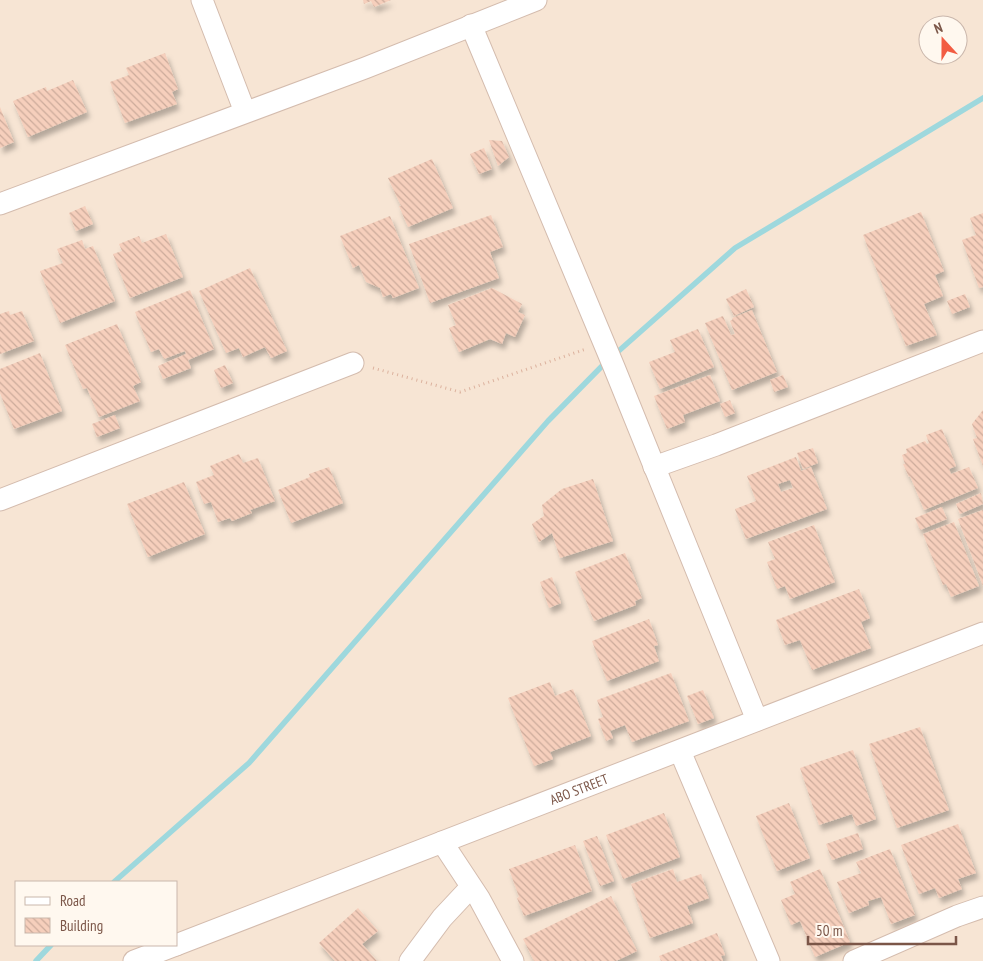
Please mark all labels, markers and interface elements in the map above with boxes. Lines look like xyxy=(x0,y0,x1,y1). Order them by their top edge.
north arrow xyxy=(918,15,968,65)
text: N xyxy=(932,18,945,38)
street label: ABO STREET xyxy=(547,770,611,809)
legend xyxy=(15,881,178,946)
text: Road xyxy=(60,891,86,910)
scale bar xyxy=(808,914,956,946)
text: Building xyxy=(60,916,103,935)
text: 50 m xyxy=(816,921,842,940)

